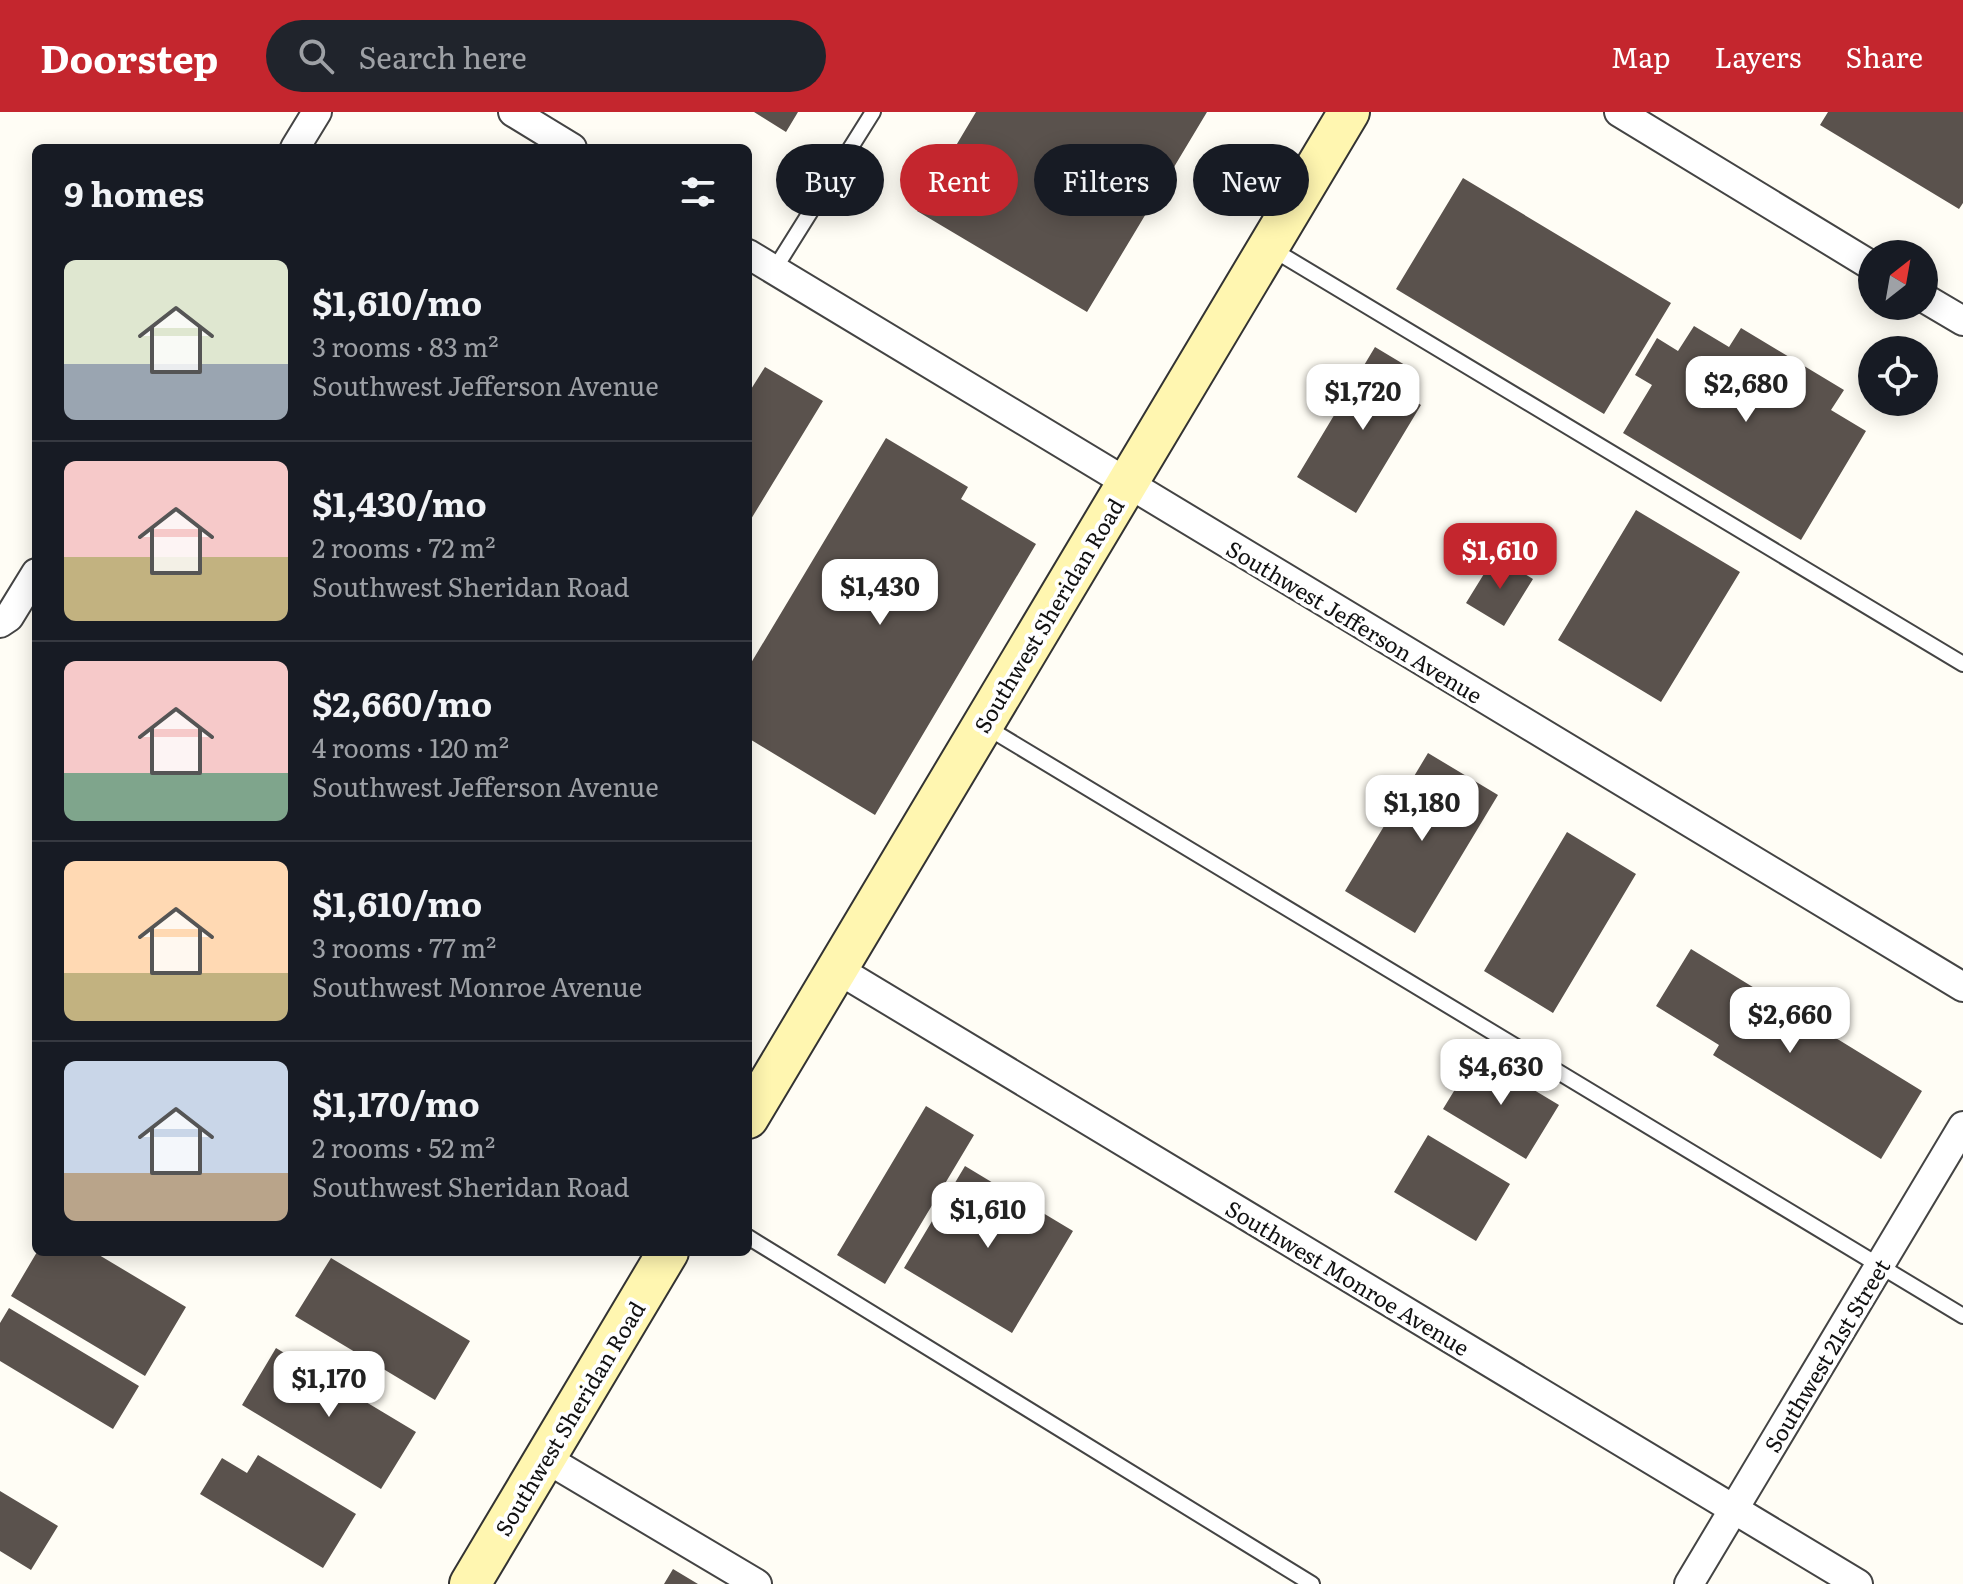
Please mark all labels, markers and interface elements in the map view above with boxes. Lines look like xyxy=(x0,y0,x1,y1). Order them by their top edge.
search box xyxy=(266,20,826,92)
text: Doorstep xyxy=(40,28,218,85)
icon: search xyxy=(294,34,338,78)
text: Search here xyxy=(358,34,527,78)
text: Map xyxy=(1611,35,1670,77)
text: Layers xyxy=(1714,35,1801,77)
text: Share xyxy=(1845,35,1923,77)
chip: Buy xyxy=(776,144,884,216)
chip: Rent xyxy=(900,144,1018,216)
chip: Filters xyxy=(1034,144,1177,216)
chip: New xyxy=(1193,144,1309,216)
text: 9 homes xyxy=(64,167,204,217)
icon: filters xyxy=(676,170,720,214)
north arrow xyxy=(1858,240,1938,320)
map controls xyxy=(1858,240,1938,416)
text: $1,610/mo xyxy=(312,276,482,326)
icon: home xyxy=(128,292,224,388)
text: 3 rooms · 83 m² xyxy=(312,326,498,365)
button: locate xyxy=(1858,336,1938,416)
pin: $2,680 xyxy=(1681,356,1811,424)
text: $2,680 xyxy=(1704,362,1788,401)
pin: $1,720 xyxy=(1298,364,1428,432)
text: Southwest Jefferson Avenue xyxy=(312,365,659,404)
text: $1,720 xyxy=(1324,370,1402,409)
text: $1,430/mo xyxy=(312,477,487,527)
street label: Southwest Sheridan Road xyxy=(965,491,1131,739)
icon: home xyxy=(128,493,224,589)
pin: $1,610 xyxy=(1435,523,1565,591)
text: 2 rooms · 72 m² xyxy=(312,527,496,566)
text: $1,610 xyxy=(1462,529,1538,568)
street label: Southwest Jefferson Avenue xyxy=(1221,531,1489,711)
pin: $1,430 xyxy=(815,559,945,627)
text: $1,430 xyxy=(840,565,920,604)
text: Southwest Sheridan Road xyxy=(312,566,629,605)
text: $2,660/mo xyxy=(312,677,492,727)
icon: home xyxy=(128,693,224,789)
text: 4 rooms · 120 m² xyxy=(312,727,509,766)
text: Southwest Jefferson Avenue xyxy=(312,766,659,805)
pin: $1,180 xyxy=(1357,775,1487,843)
text: $1,180 xyxy=(1384,781,1460,820)
text: $1,610/mo xyxy=(312,877,482,927)
icon: home xyxy=(128,893,224,989)
text: 3 rooms · 77 m² xyxy=(312,927,496,966)
text: Southwest Monroe Avenue xyxy=(312,966,642,1005)
pin: $2,660 xyxy=(1725,987,1855,1055)
text: $2,660 xyxy=(1748,993,1832,1032)
pin: $4,630 xyxy=(1436,1039,1566,1107)
text: $4,630 xyxy=(1458,1045,1544,1084)
text: $1,170/mo xyxy=(312,1077,480,1127)
icon: home xyxy=(128,1093,224,1189)
text: 2 rooms · 52 m² xyxy=(312,1127,495,1166)
text: Southwest Sheridan Road xyxy=(312,1166,629,1205)
pin: $1,610 xyxy=(923,1182,1053,1250)
text: $1,610 xyxy=(950,1188,1026,1227)
street label: Southwest Monroe Avenue xyxy=(1220,1191,1476,1363)
street label: Southwest 21st Street xyxy=(1755,1252,1897,1458)
street label: Southwest Sheridan Road xyxy=(486,1294,652,1542)
pin: $1,170 xyxy=(264,1351,394,1419)
text: $1,170 xyxy=(292,1357,366,1396)

